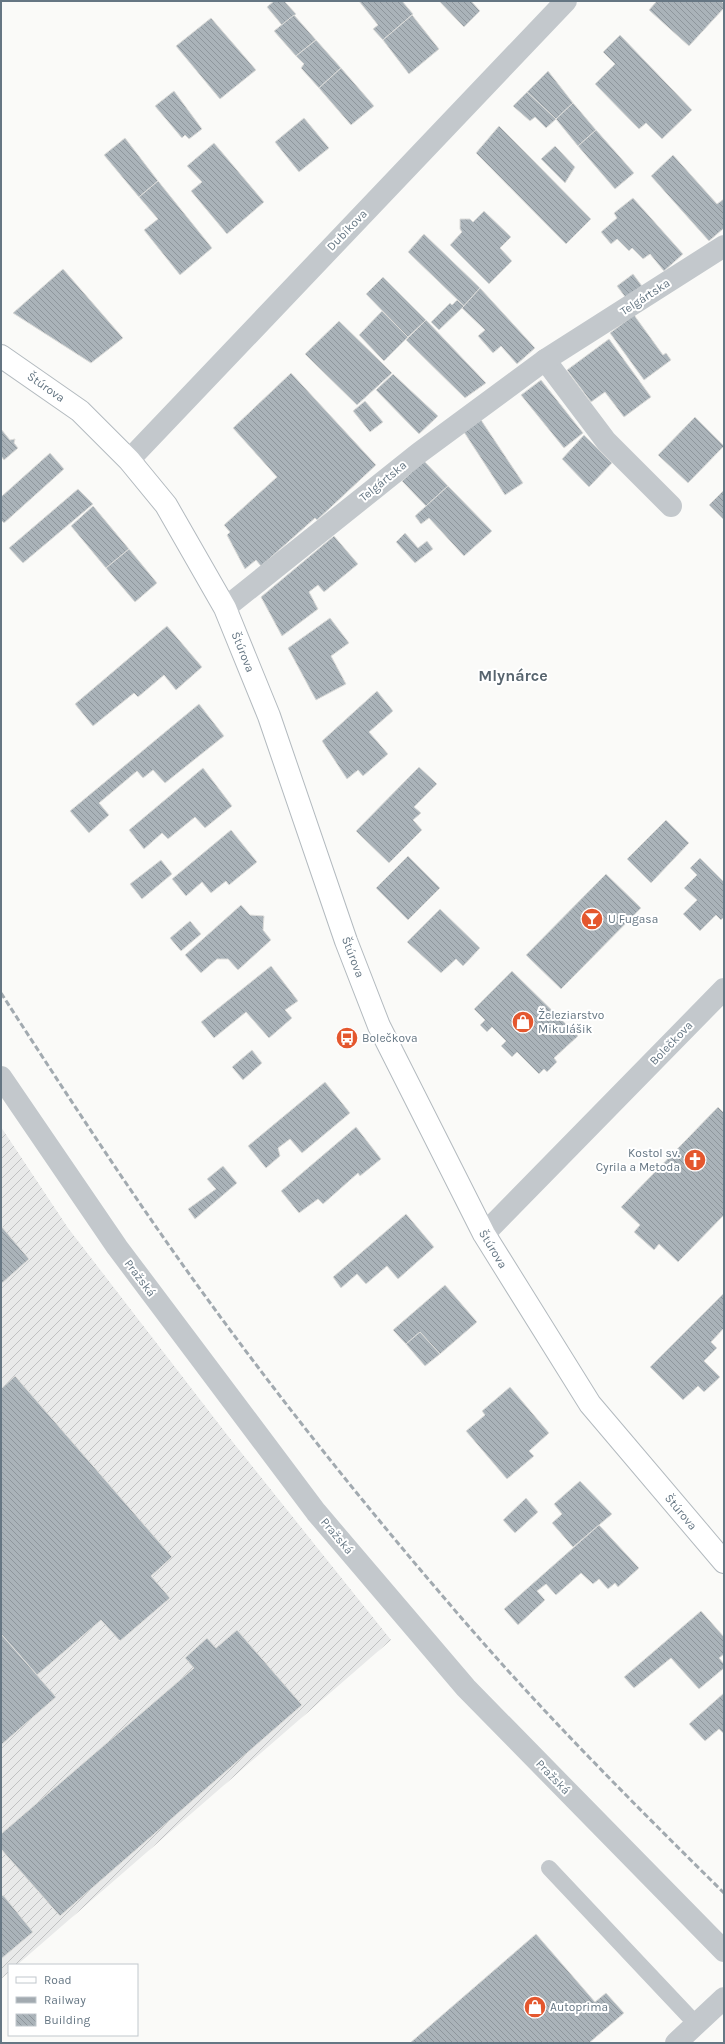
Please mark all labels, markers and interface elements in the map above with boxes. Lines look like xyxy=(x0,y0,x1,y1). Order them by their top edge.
street label: Dubíkova xyxy=(324,206,370,254)
street label: Telgártska xyxy=(617,276,673,318)
street label: Štúrova xyxy=(25,368,68,405)
street label: Telgártska xyxy=(357,458,409,504)
street label: Štúrova xyxy=(229,629,258,674)
district label: Mlynárce xyxy=(478,666,548,685)
bar icon: U Fugasa xyxy=(579,906,605,932)
place label: U Fugasa xyxy=(608,912,658,926)
street label: Štúrova xyxy=(339,934,368,979)
place label: Železiarstvo Mikulášik xyxy=(538,1007,604,1036)
shop icon: Železiarstvo Mikulášik xyxy=(510,1009,536,1035)
street label: Bolečkova xyxy=(647,1018,695,1068)
bus stop icon: Bolečkova xyxy=(334,1025,360,1051)
place label: Bolečkova xyxy=(362,1031,418,1045)
place label: Kostol sv. Cyrila a Metoda xyxy=(596,1146,680,1174)
church icon: Kostol sv. Cyrila a Metoda xyxy=(682,1147,708,1173)
street label: Štúrova xyxy=(476,1227,511,1271)
street label: Pražská xyxy=(121,1257,159,1299)
street label: Štúrova xyxy=(662,1491,701,1533)
street label: Pražská xyxy=(318,1515,356,1557)
street label: Pražská xyxy=(533,1757,573,1797)
legend xyxy=(8,1964,138,2036)
text: Road xyxy=(44,1973,72,1987)
text: Railway xyxy=(44,1993,86,2007)
shop icon: Autoprima xyxy=(522,1994,548,2020)
place label: Autoprima xyxy=(550,2000,608,2014)
text: Building xyxy=(44,2013,91,2027)

